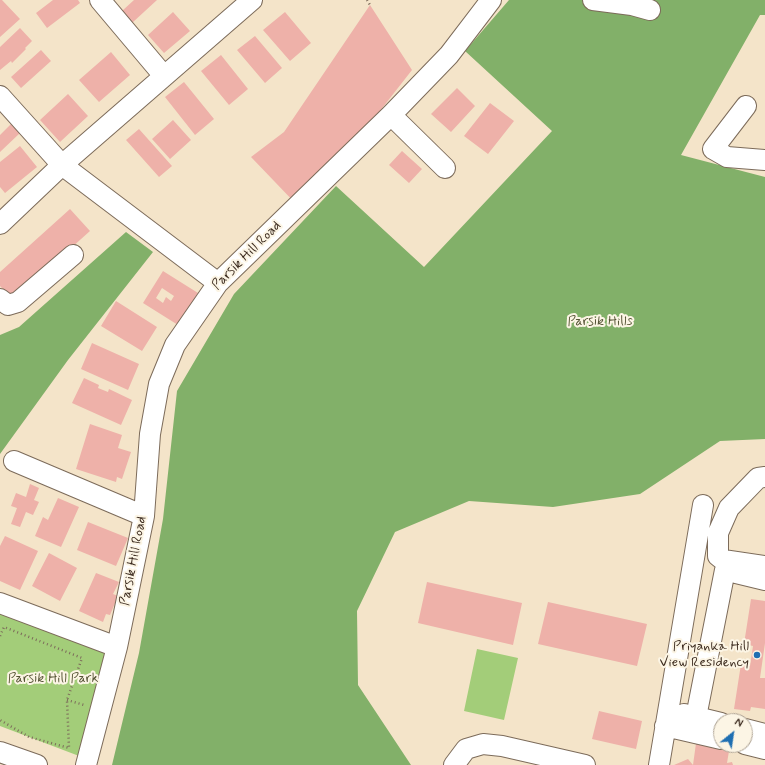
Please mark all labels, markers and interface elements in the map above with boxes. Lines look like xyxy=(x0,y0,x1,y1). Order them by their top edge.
street label: Parsik Hill Road xyxy=(209,218,285,294)
park label: Parsik Hills xyxy=(567,314,633,330)
street label: Parsik Hill Road xyxy=(117,515,151,607)
place label: Priyanka Hill View Residency xyxy=(660,639,749,672)
marker: Priyanka Hill View Residency xyxy=(752,650,762,660)
park label: Parsik Hill Park xyxy=(8,671,98,687)
north arrow xyxy=(713,713,753,753)
text: N xyxy=(732,716,745,731)

